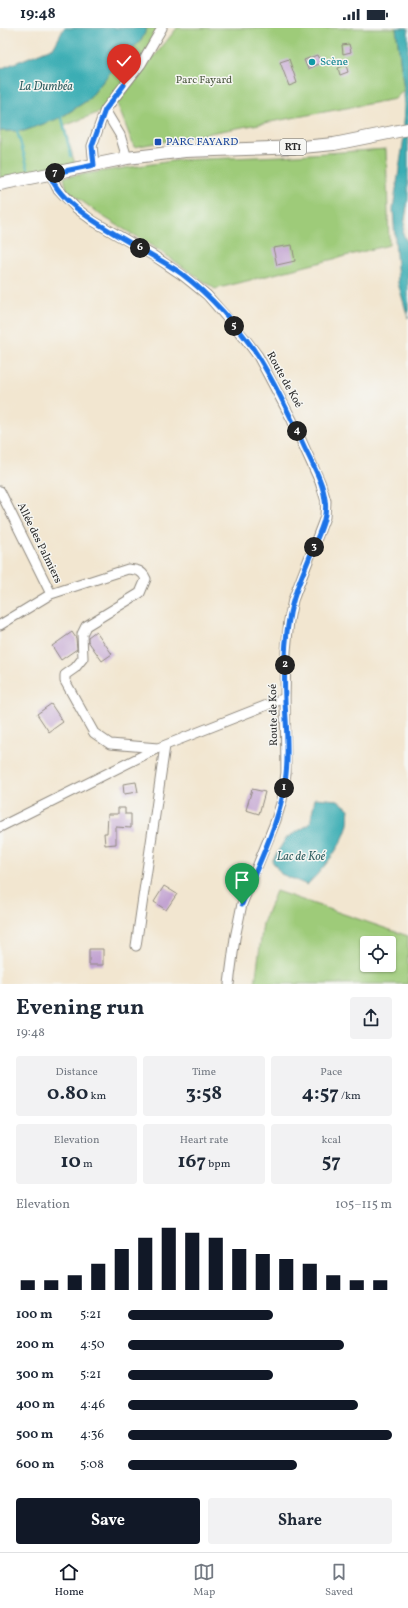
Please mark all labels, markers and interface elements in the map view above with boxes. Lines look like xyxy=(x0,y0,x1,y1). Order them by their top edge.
text: 19:48 xyxy=(20,4,56,25)
pin xyxy=(107,44,141,85)
icon: check xyxy=(113,50,135,72)
place label: Scène xyxy=(320,55,348,70)
marker: Scène xyxy=(307,57,317,67)
park label: Parc Fayard xyxy=(176,73,232,88)
water label: La Dumbéa xyxy=(19,79,73,95)
place label: PARC FAYARD xyxy=(166,135,238,150)
marker: PARC FAYARD xyxy=(153,137,163,147)
road number: RT1 xyxy=(280,139,306,155)
pin: 7 xyxy=(45,163,65,183)
text: 7 xyxy=(52,165,58,180)
pin: 6 xyxy=(130,238,150,258)
text: 6 xyxy=(137,240,143,255)
pin: 5 xyxy=(224,316,244,336)
text: 5 xyxy=(231,318,237,333)
street label: Route de Koé xyxy=(262,349,306,411)
pin: 4 xyxy=(287,421,307,441)
text: 4 xyxy=(294,423,300,438)
street label: Allée des Palmiers xyxy=(13,500,65,586)
pin: 3 xyxy=(304,537,324,557)
text: 3 xyxy=(311,539,317,554)
pin: 2 xyxy=(275,655,295,675)
text: 2 xyxy=(282,657,288,672)
street label: Route de Koé xyxy=(266,684,282,746)
pin: 1 xyxy=(274,778,294,798)
text: 1 xyxy=(282,780,286,795)
water label: Lac de Koé xyxy=(277,849,326,865)
pin xyxy=(225,863,259,904)
icon: arrive xyxy=(231,869,253,891)
map controls xyxy=(360,936,396,972)
button: locate xyxy=(360,936,396,972)
text: Evening run xyxy=(16,993,145,1024)
button: share xyxy=(350,997,392,1039)
text: 19:48 xyxy=(16,1024,45,1042)
text: Distance xyxy=(56,1065,98,1080)
text: Time xyxy=(192,1065,216,1080)
text: Pace xyxy=(320,1065,342,1080)
text: 0.80 xyxy=(47,1080,88,1108)
text: 3:58 xyxy=(186,1080,222,1108)
text: 4:57 xyxy=(302,1080,339,1108)
text: km xyxy=(88,1089,106,1104)
text: /km xyxy=(339,1089,361,1104)
text: Elevation xyxy=(54,1133,100,1148)
text: Heart rate xyxy=(180,1133,228,1148)
text: kcal xyxy=(322,1133,341,1148)
text: 10 xyxy=(61,1148,81,1176)
text: 167 xyxy=(178,1148,206,1176)
text: 57 xyxy=(322,1148,341,1176)
text: m xyxy=(81,1157,93,1172)
text: bpm xyxy=(206,1157,230,1172)
text: Elevation xyxy=(16,1196,70,1214)
text: 105–115 m xyxy=(335,1196,392,1214)
text: 100 m xyxy=(16,1306,53,1324)
text: 5:21 xyxy=(80,1306,101,1324)
text: 200 m xyxy=(16,1336,54,1354)
text: 4:50 xyxy=(80,1336,105,1354)
text: 300 m xyxy=(16,1366,54,1384)
text: 5:21 xyxy=(80,1366,101,1384)
text: 400 m xyxy=(16,1396,55,1414)
text: 4:46 xyxy=(80,1396,105,1414)
text: 500 m xyxy=(16,1426,53,1444)
text: 4:36 xyxy=(80,1426,104,1444)
text: 600 m xyxy=(16,1456,54,1474)
text: 5:08 xyxy=(80,1456,104,1474)
button: Save xyxy=(16,1498,200,1544)
button: Share xyxy=(208,1498,392,1544)
tab: Home xyxy=(55,1561,84,1600)
tab: Map xyxy=(193,1561,215,1600)
tab: Saved xyxy=(325,1561,353,1600)

